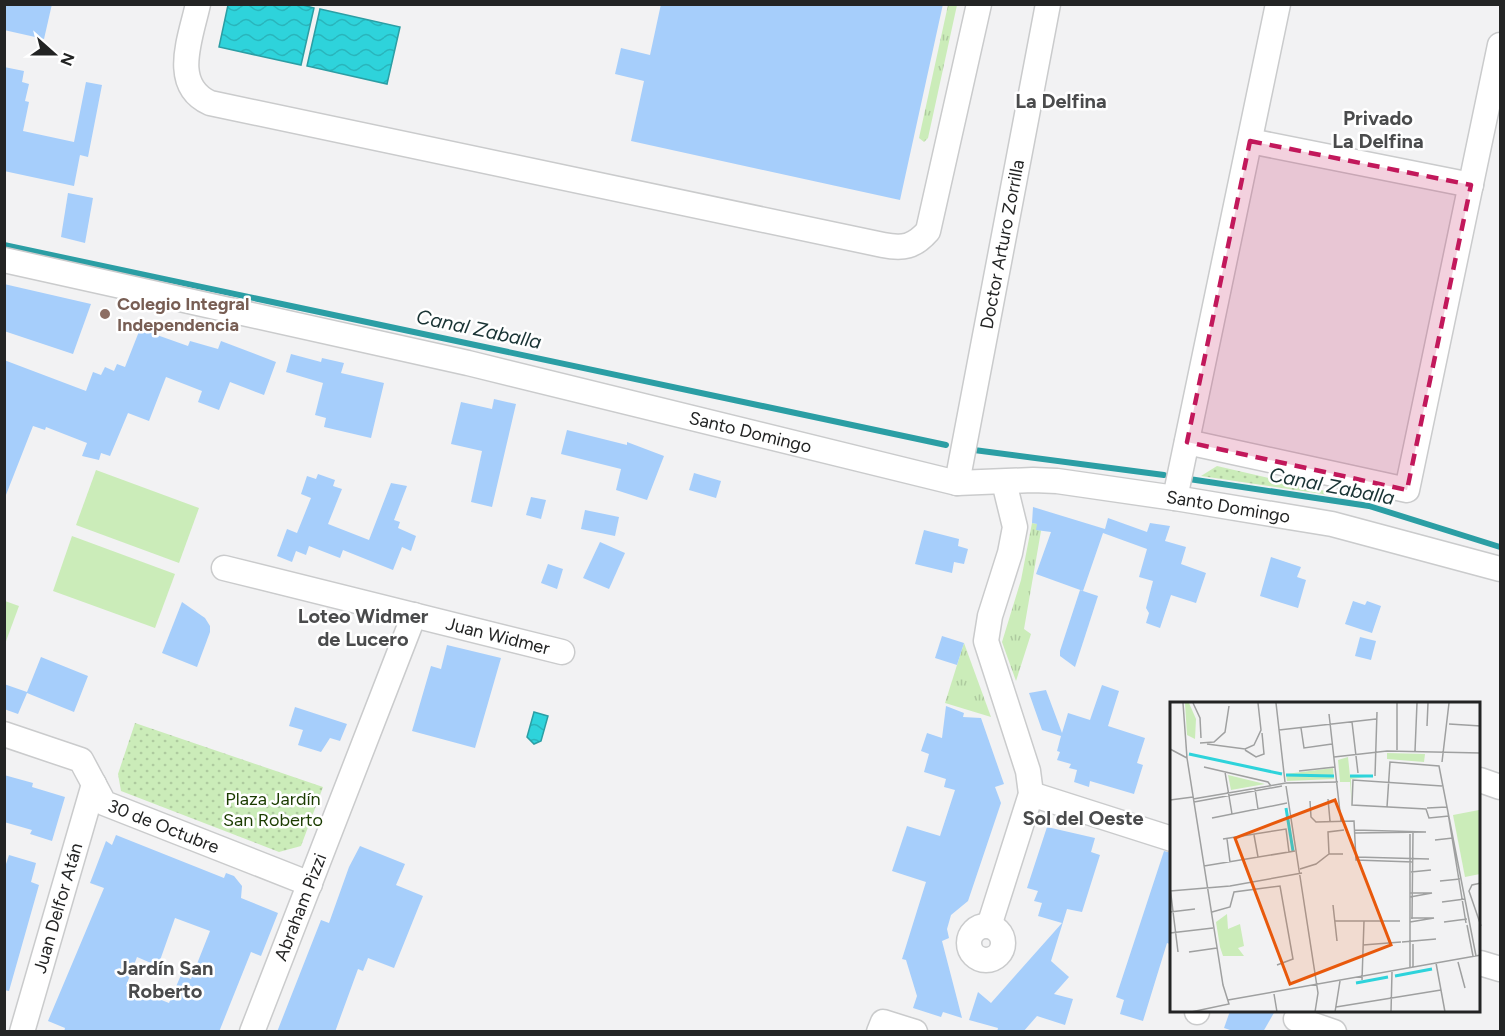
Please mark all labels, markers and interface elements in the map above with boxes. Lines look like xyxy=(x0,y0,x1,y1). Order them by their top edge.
north arrow xyxy=(24,24,84,84)
text: N xyxy=(56,50,79,68)
district label: La Delfina xyxy=(1015,89,1107,113)
district label: Privado La Delfina xyxy=(1332,106,1424,153)
street label: Doctor Arturo Zorrilla xyxy=(975,158,1029,331)
place label: Colegio Integral Independencia xyxy=(117,293,249,336)
water label: Canal Zaballa xyxy=(414,304,544,354)
marker: Colegio Integral Independencia xyxy=(98,307,112,321)
street label: Santo Domingo xyxy=(687,407,814,458)
water label: Canal Zaballa xyxy=(1267,462,1397,510)
street label: Santo Domingo xyxy=(1165,486,1292,528)
district label: Loteo Widmer de Lucero xyxy=(298,604,429,651)
street label: Juan Widmer xyxy=(443,613,552,660)
inset map xyxy=(1170,702,1481,1012)
park label: Plaza Jardín San Roberto xyxy=(223,788,323,831)
street label: 30 de Octubre xyxy=(105,795,222,858)
district label: Sol del Oeste xyxy=(1022,806,1144,830)
street label: Juan Delfor Atán xyxy=(29,840,87,976)
street label: Abraham Pizzi xyxy=(270,850,331,964)
district label: Jardín San Roberto xyxy=(117,956,213,1003)

